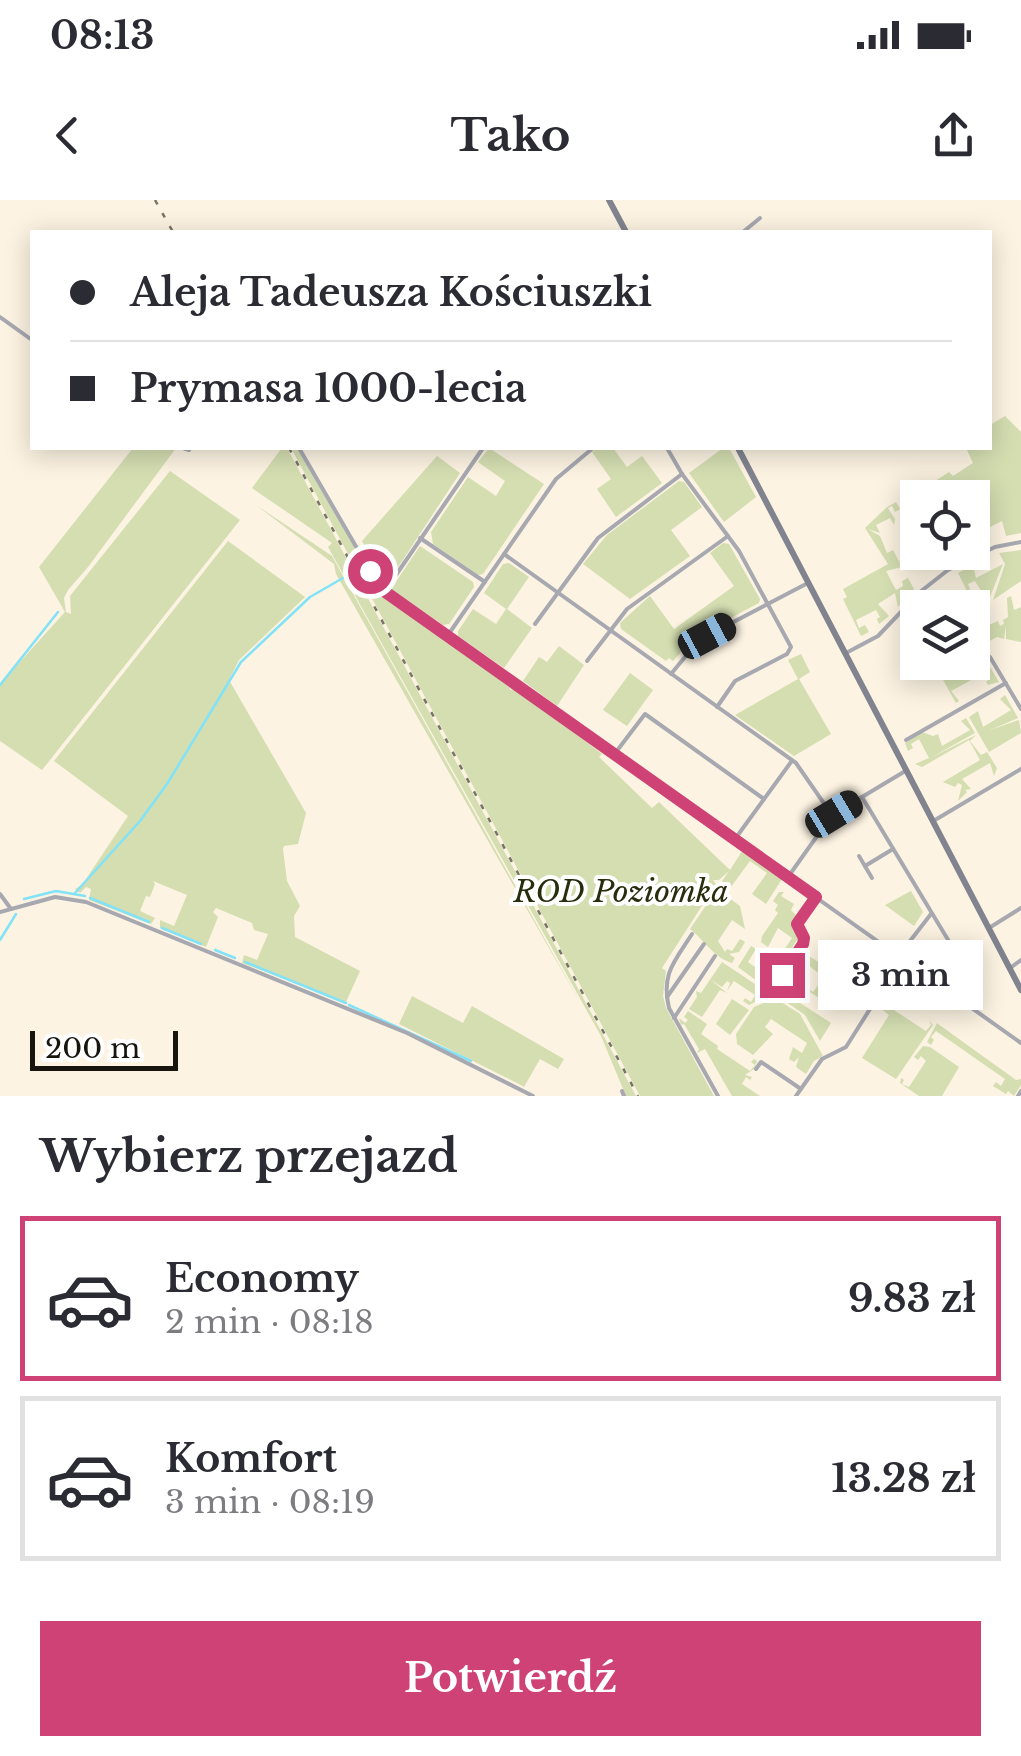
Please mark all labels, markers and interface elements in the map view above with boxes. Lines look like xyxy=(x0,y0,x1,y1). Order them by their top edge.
text: 08:13 xyxy=(50,12,154,59)
text: Tako xyxy=(450,107,571,163)
icon: back xyxy=(40,108,95,163)
icon: share xyxy=(926,108,981,163)
text: Aleja Tadeusza Kościuszki xyxy=(130,269,652,316)
text: Prymasa 1000-lecia xyxy=(130,365,527,412)
map controls xyxy=(900,480,990,680)
button: locate xyxy=(900,480,990,570)
route start xyxy=(348,549,393,594)
button: layers xyxy=(900,590,990,680)
car xyxy=(673,609,741,663)
car xyxy=(801,786,867,842)
park label: ROD Poziomka xyxy=(512,873,729,910)
callout: 3 min xyxy=(817,940,982,1010)
route end xyxy=(760,953,805,998)
text: 3 min xyxy=(851,955,950,995)
scale bar xyxy=(30,1026,178,1070)
text: 200 m xyxy=(45,1031,140,1066)
text: Wybierz przejazd xyxy=(40,1128,458,1184)
icon: car xyxy=(45,1254,135,1344)
text: Economy xyxy=(165,1255,359,1302)
text: 9.83 zł xyxy=(848,1275,976,1322)
text: 2 min · 08:18 xyxy=(165,1302,374,1342)
icon: car xyxy=(45,1434,135,1524)
text: Komfort xyxy=(165,1435,337,1482)
text: 13.28 zł xyxy=(831,1455,976,1502)
text: 3 min · 08:19 xyxy=(165,1482,375,1522)
button: Potwierdź xyxy=(40,1621,981,1736)

